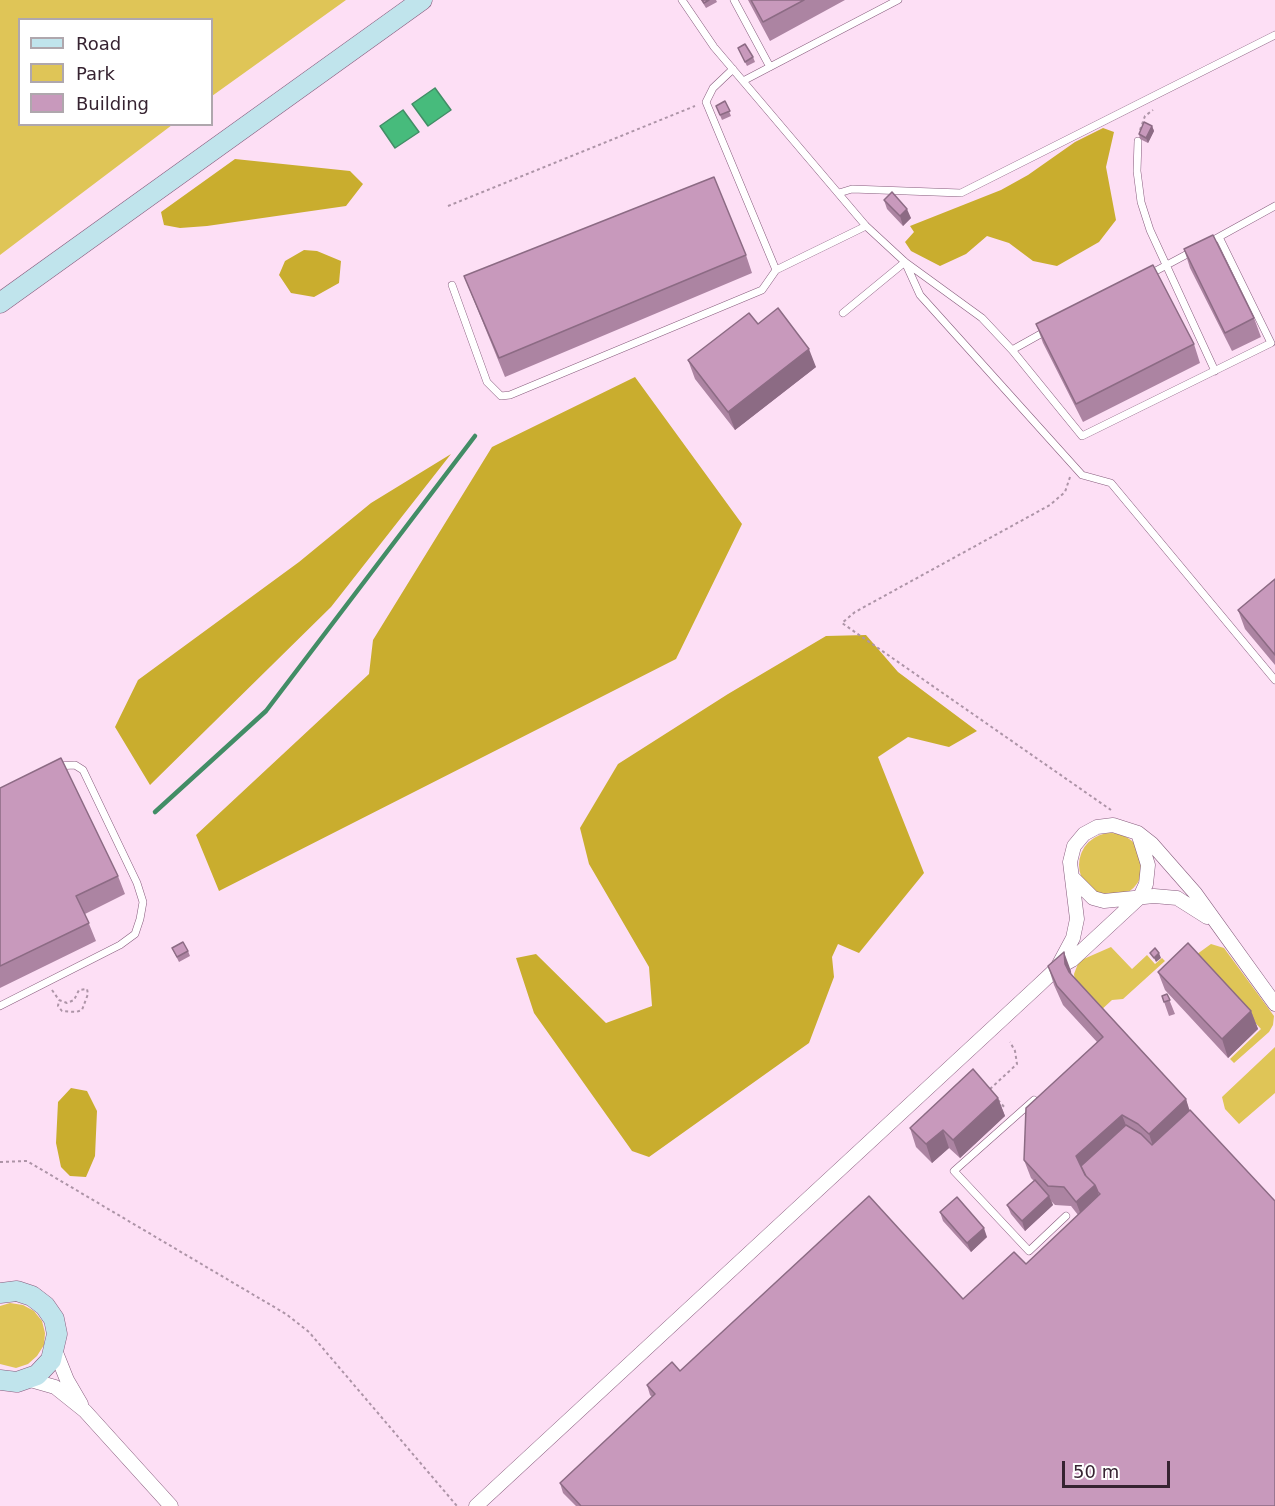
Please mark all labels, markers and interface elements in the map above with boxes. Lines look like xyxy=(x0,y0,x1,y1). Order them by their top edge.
legend xyxy=(18,18,213,126)
text: Road xyxy=(76,33,121,54)
text: Park xyxy=(76,63,115,84)
text: Building xyxy=(76,93,149,114)
scale bar xyxy=(1065,1449,1173,1487)
text: 50 m xyxy=(1073,1461,1119,1482)

